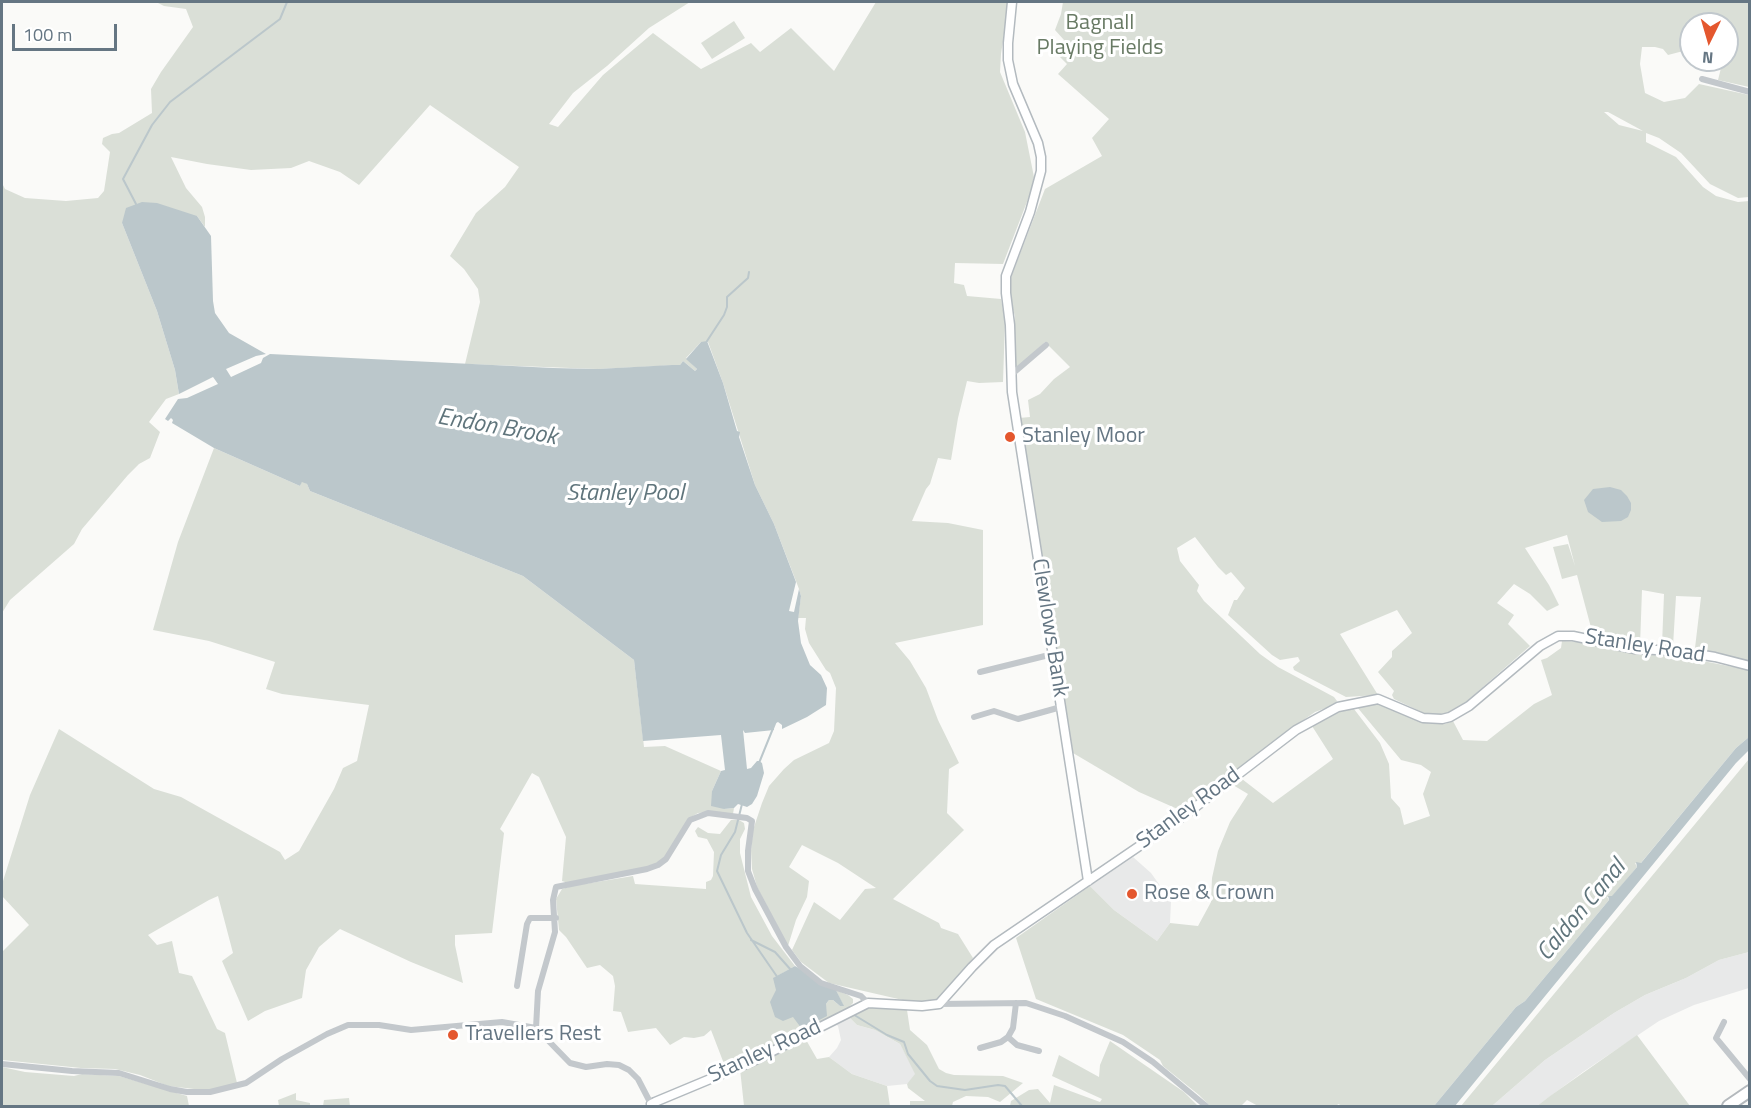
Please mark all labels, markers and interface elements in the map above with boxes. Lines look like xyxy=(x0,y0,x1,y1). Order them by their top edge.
park label: Bagnall Playing Fields xyxy=(1037,11,1163,62)
scale bar xyxy=(15,12,120,50)
north arrow xyxy=(1679,12,1739,72)
text: 100 m xyxy=(23,21,72,48)
text: N xyxy=(1701,46,1714,70)
water label: Endon Brook xyxy=(435,403,559,453)
place label: Stanley Moor xyxy=(1022,424,1145,450)
marker: Stanley Moor xyxy=(1003,430,1017,444)
water label: Stanley Pool xyxy=(566,480,684,508)
street label: Clewlows Bank xyxy=(1025,557,1073,699)
street label: Stanley Road xyxy=(1583,624,1707,670)
street label: Stanley Road xyxy=(1132,763,1246,855)
water label: Caldon Canal xyxy=(1531,855,1633,967)
place label: Rose & Crown xyxy=(1144,881,1274,907)
marker: Rose & Crown xyxy=(1125,887,1139,901)
street label: Stanley Road xyxy=(704,1014,826,1090)
place label: Travellers Rest xyxy=(465,1022,601,1048)
marker: Travellers Rest xyxy=(446,1028,460,1042)

